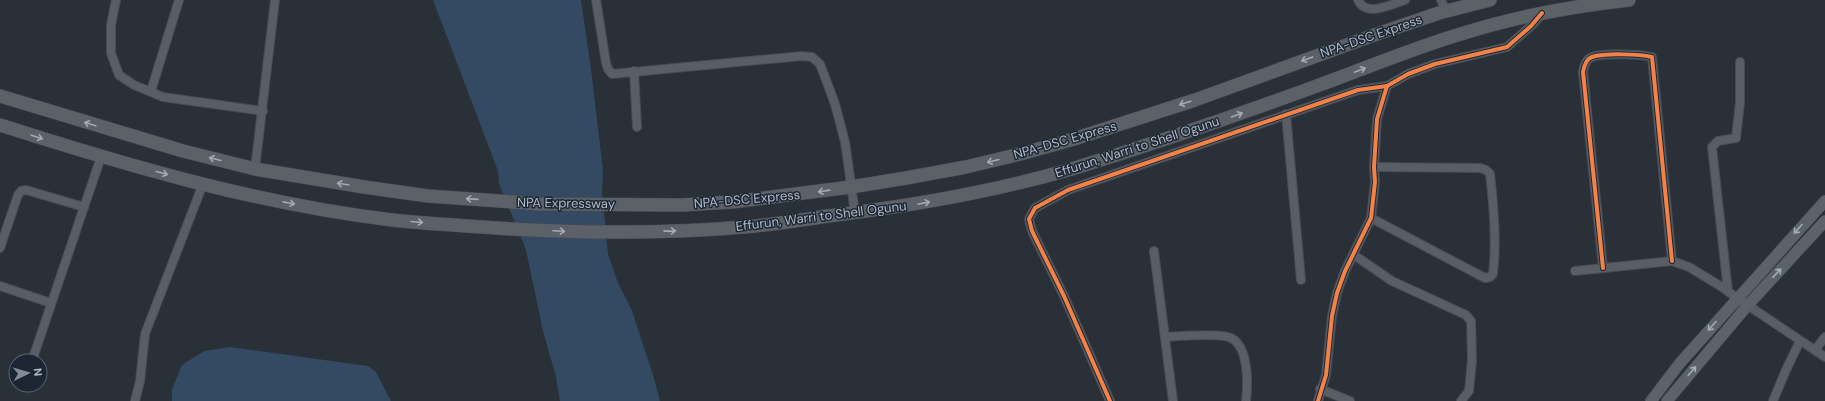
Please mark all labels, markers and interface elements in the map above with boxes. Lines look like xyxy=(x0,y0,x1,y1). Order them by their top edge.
street label: NPA-DSC Express xyxy=(1318,11,1424,61)
one-way arrow xyxy=(1301,56,1313,64)
one-way arrow xyxy=(1353,66,1365,74)
one-way arrow xyxy=(1179,100,1191,108)
one-way arrow xyxy=(1231,110,1243,118)
street label: Effurun, Warri to Shell Ogunu xyxy=(1053,112,1221,182)
street label: NPA-DSC Express xyxy=(1011,117,1119,163)
one-way arrow xyxy=(84,120,97,127)
one-way arrow xyxy=(30,134,43,141)
one-way arrow xyxy=(209,154,222,162)
one-way arrow xyxy=(987,157,1000,165)
one-way arrow xyxy=(155,170,168,177)
one-way arrow xyxy=(336,179,349,187)
street label: NPA-DSC Express xyxy=(693,186,801,212)
one-way arrow xyxy=(818,187,831,195)
street label: NPA Expressway xyxy=(517,194,615,212)
one-way arrow xyxy=(466,195,479,203)
street label: Effurun, Warri to Shell Ogunu xyxy=(735,197,907,235)
one-way arrow xyxy=(282,199,295,207)
one-way arrow xyxy=(917,199,930,207)
one-way arrow xyxy=(410,218,423,225)
one-way arrow xyxy=(1794,224,1803,234)
one-way arrow xyxy=(663,227,676,235)
one-way arrow xyxy=(552,228,565,235)
one-way arrow xyxy=(1772,268,1781,278)
one-way arrow xyxy=(1708,321,1717,331)
north arrow xyxy=(8,353,48,393)
one-way arrow xyxy=(1687,365,1696,376)
text: N xyxy=(31,368,45,377)

